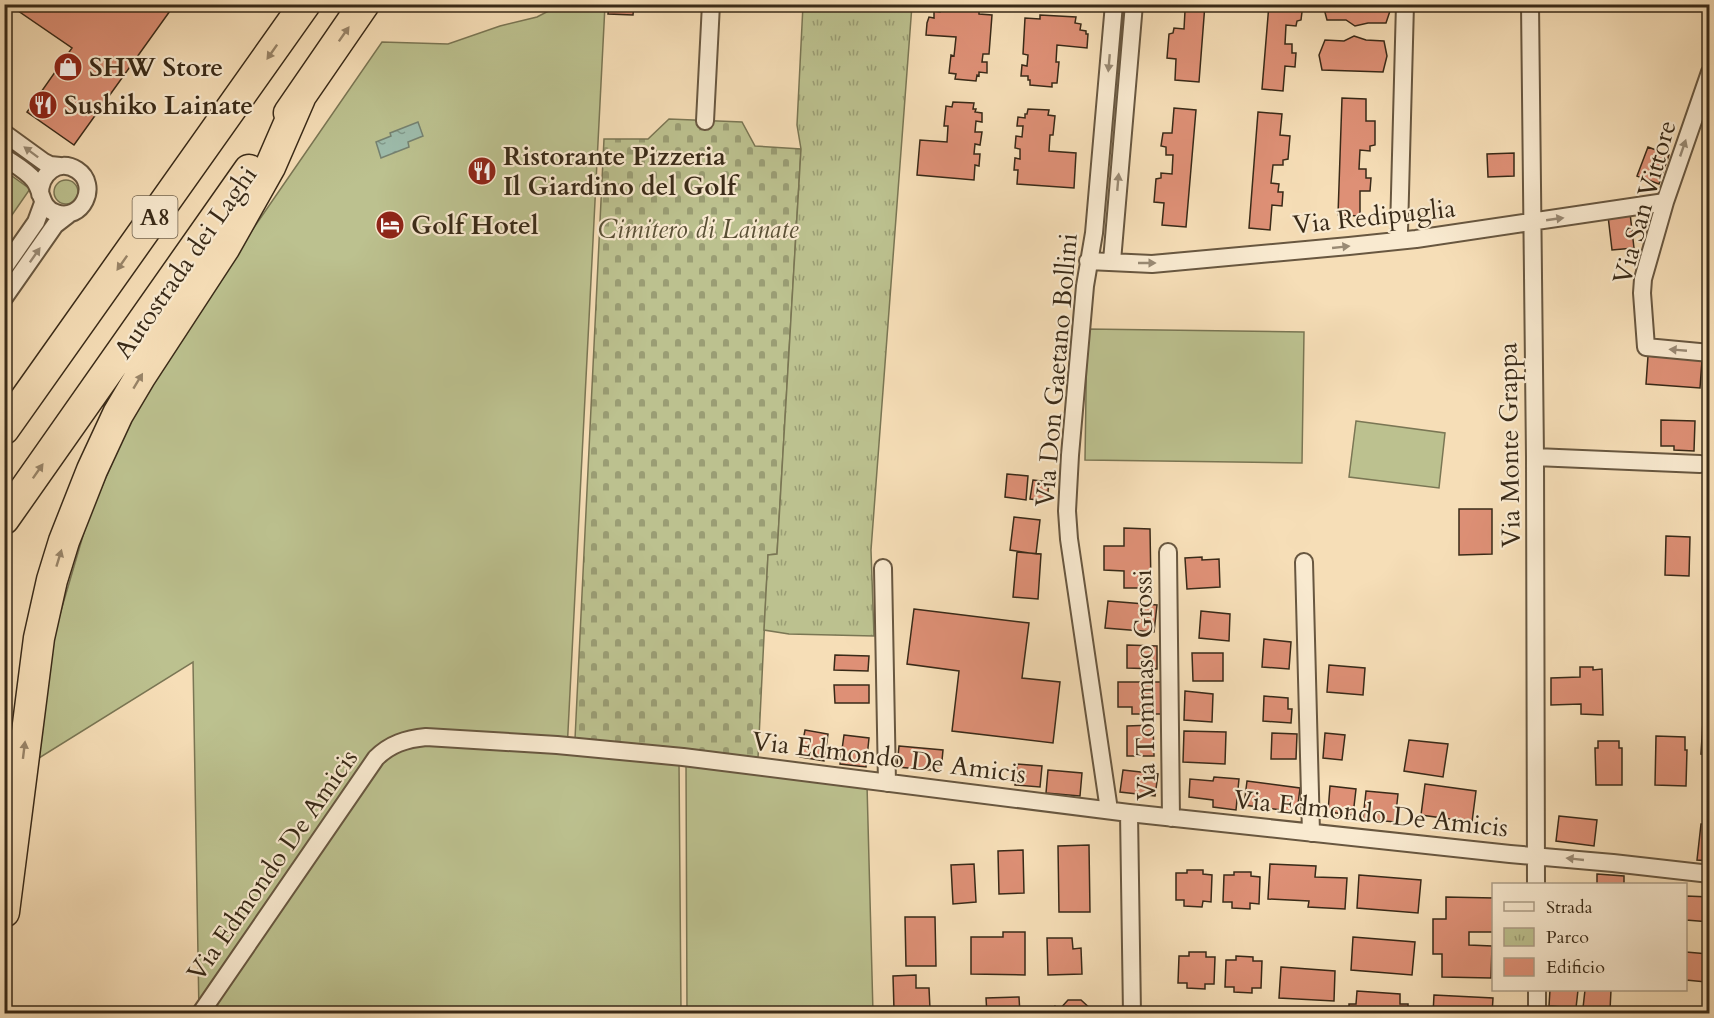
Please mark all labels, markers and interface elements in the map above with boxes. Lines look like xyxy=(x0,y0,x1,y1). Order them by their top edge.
one-way arrow xyxy=(338,26,350,42)
one-way arrow xyxy=(266,44,278,60)
place label: SHW Store xyxy=(89,50,223,85)
shop icon: SHW Store xyxy=(52,51,84,83)
one-way arrow xyxy=(1104,53,1114,72)
place label: Sushiko Lainate xyxy=(64,88,253,123)
restaurant icon: Sushiko Lainate xyxy=(27,89,59,121)
street label: Via San Vittore xyxy=(1604,116,1685,288)
place label: Ristorante Pizzeria Il Giardino del Golf xyxy=(503,139,740,204)
one-way arrow xyxy=(1679,139,1689,157)
one-way arrow xyxy=(24,147,39,159)
restaurant icon: Ristorante Pizzeria Il Giardino del Golf xyxy=(466,155,498,187)
street label: Autostrada dei Laghi xyxy=(106,159,265,366)
one-way arrow xyxy=(1114,173,1123,192)
street label: Via Redipuglia xyxy=(1291,191,1457,242)
road number: A8 xyxy=(132,196,178,238)
place label: Golf Hotel xyxy=(411,208,539,243)
hotel icon: Golf Hotel xyxy=(374,209,406,241)
park label: Cimitero di Lainate xyxy=(597,212,800,247)
one-way arrow xyxy=(1546,214,1565,223)
street label: Via Don Gaetano Bollini xyxy=(1027,232,1086,508)
one-way arrow xyxy=(1332,242,1351,252)
one-way arrow xyxy=(29,247,41,263)
one-way arrow xyxy=(116,254,128,270)
one-way arrow xyxy=(1137,258,1156,268)
street label: Via Monte Grappa xyxy=(1490,342,1529,548)
one-way arrow xyxy=(1668,345,1687,355)
one-way arrow xyxy=(133,373,144,389)
one-way arrow xyxy=(32,463,44,479)
one-way arrow xyxy=(55,549,64,567)
street label: Via Tommaso Grossi xyxy=(1125,569,1164,801)
street label: Via Edmondo De Amicis xyxy=(750,723,1028,792)
one-way arrow xyxy=(20,740,29,759)
street label: Via Edmondo De Amicis xyxy=(179,742,366,988)
street label: Via Edmondo De Amicis xyxy=(1232,782,1510,845)
one-way arrow xyxy=(1565,854,1584,864)
legend xyxy=(1492,883,1687,991)
text: Strada xyxy=(1546,895,1593,920)
text: Parco xyxy=(1546,925,1589,950)
text: Edificio xyxy=(1546,955,1605,980)

